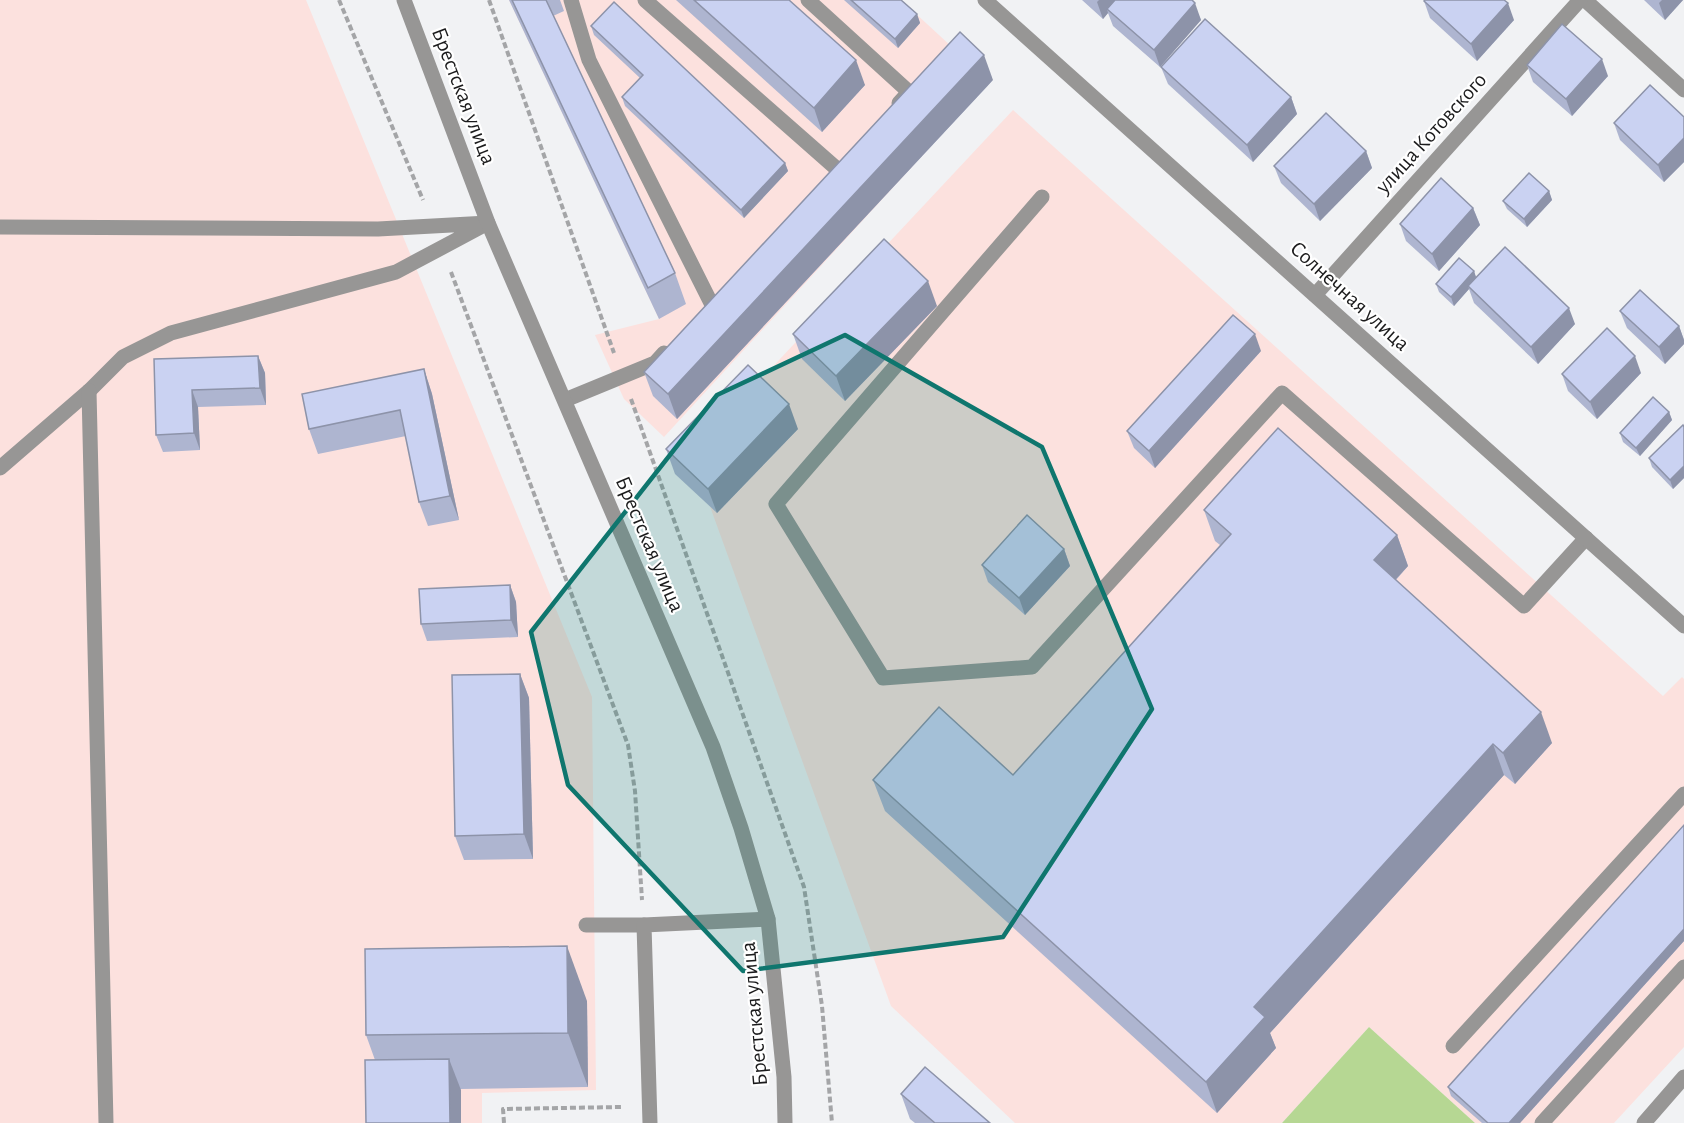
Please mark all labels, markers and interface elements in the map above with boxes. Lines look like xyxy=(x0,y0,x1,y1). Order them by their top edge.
street label: Брестская улица xyxy=(428,24,500,168)
street label: улица Котовского xyxy=(1371,69,1491,198)
street label: Солнечная улица xyxy=(1286,237,1414,355)
street label: Брестская улица xyxy=(612,473,688,615)
street label: Брестская улица xyxy=(737,941,771,1087)

